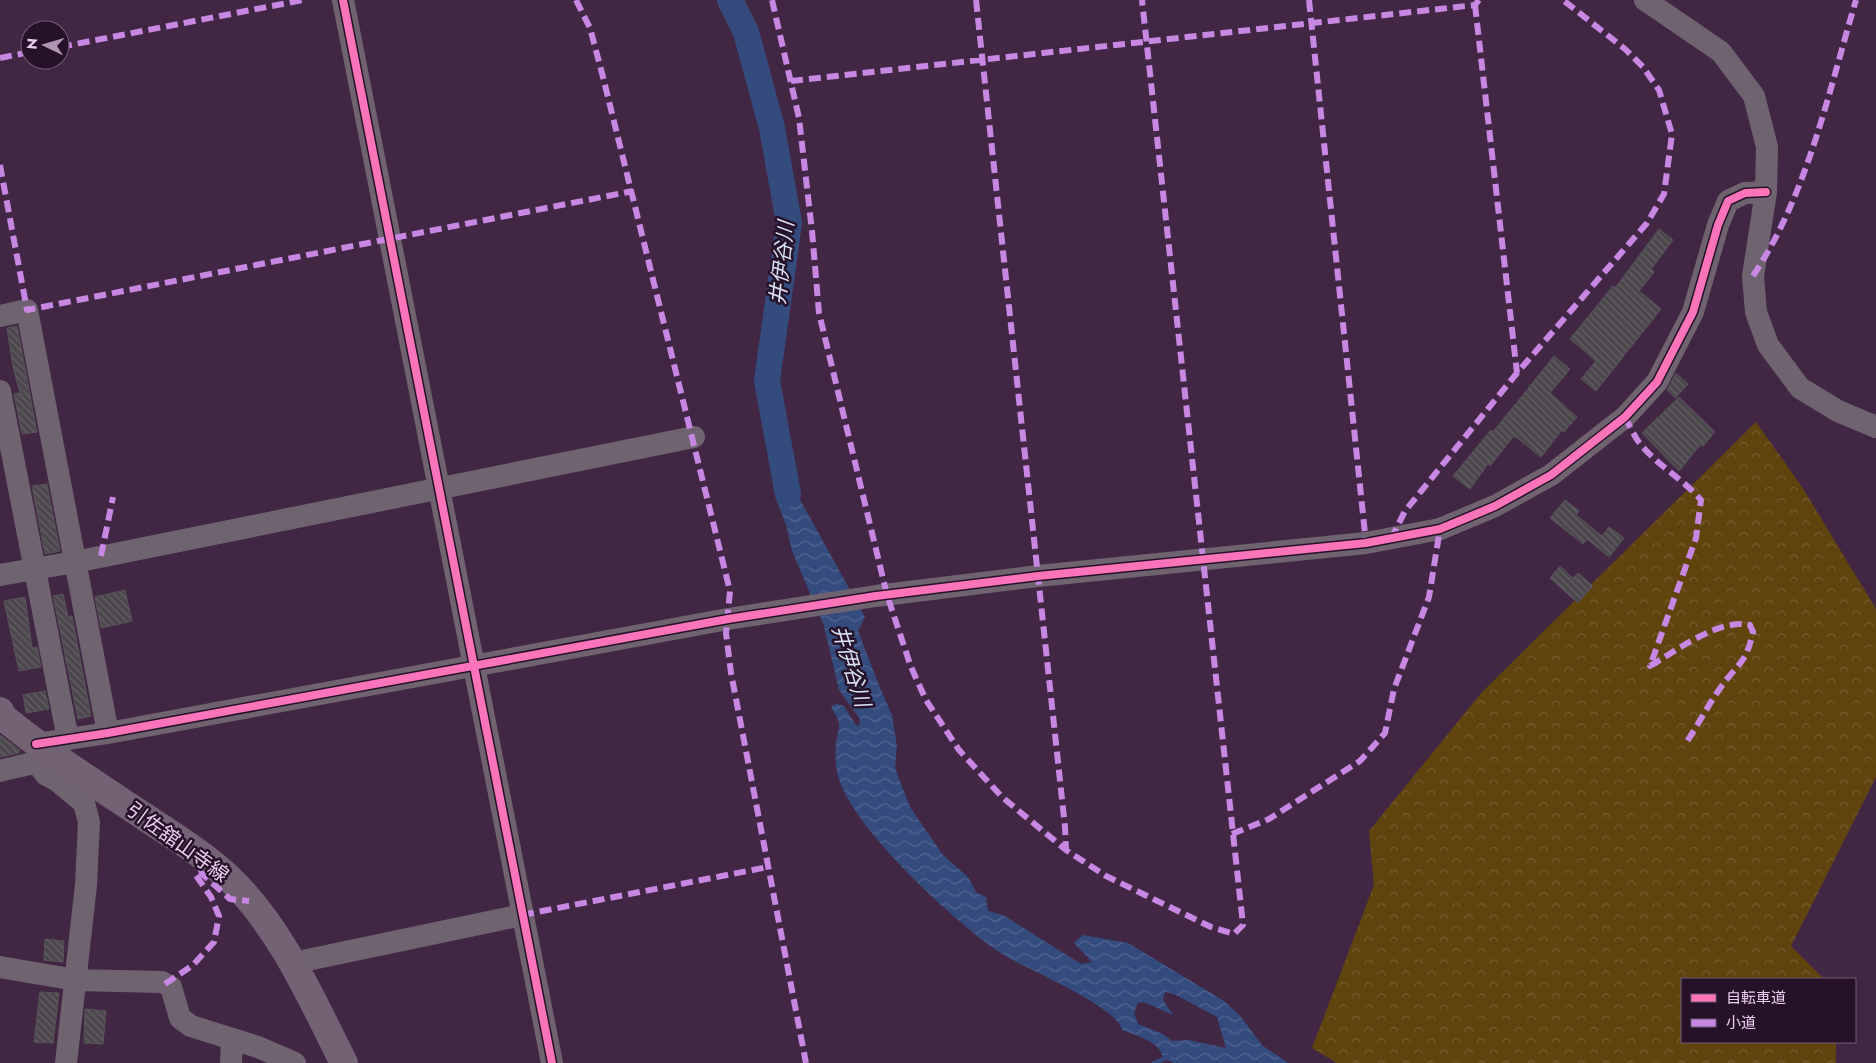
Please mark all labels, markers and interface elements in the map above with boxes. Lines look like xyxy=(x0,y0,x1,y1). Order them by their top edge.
north arrow xyxy=(20,20,70,70)
text: N xyxy=(22,37,42,50)
water label: 井伊谷川 xyxy=(763,218,802,306)
water label: 井伊谷川 xyxy=(824,621,878,712)
street label: 引佐舘山寺線 xyxy=(121,795,235,889)
legend xyxy=(1681,978,1856,1043)
text: 自転車道 xyxy=(1726,987,1786,1009)
text: 小道 xyxy=(1726,1012,1756,1034)

